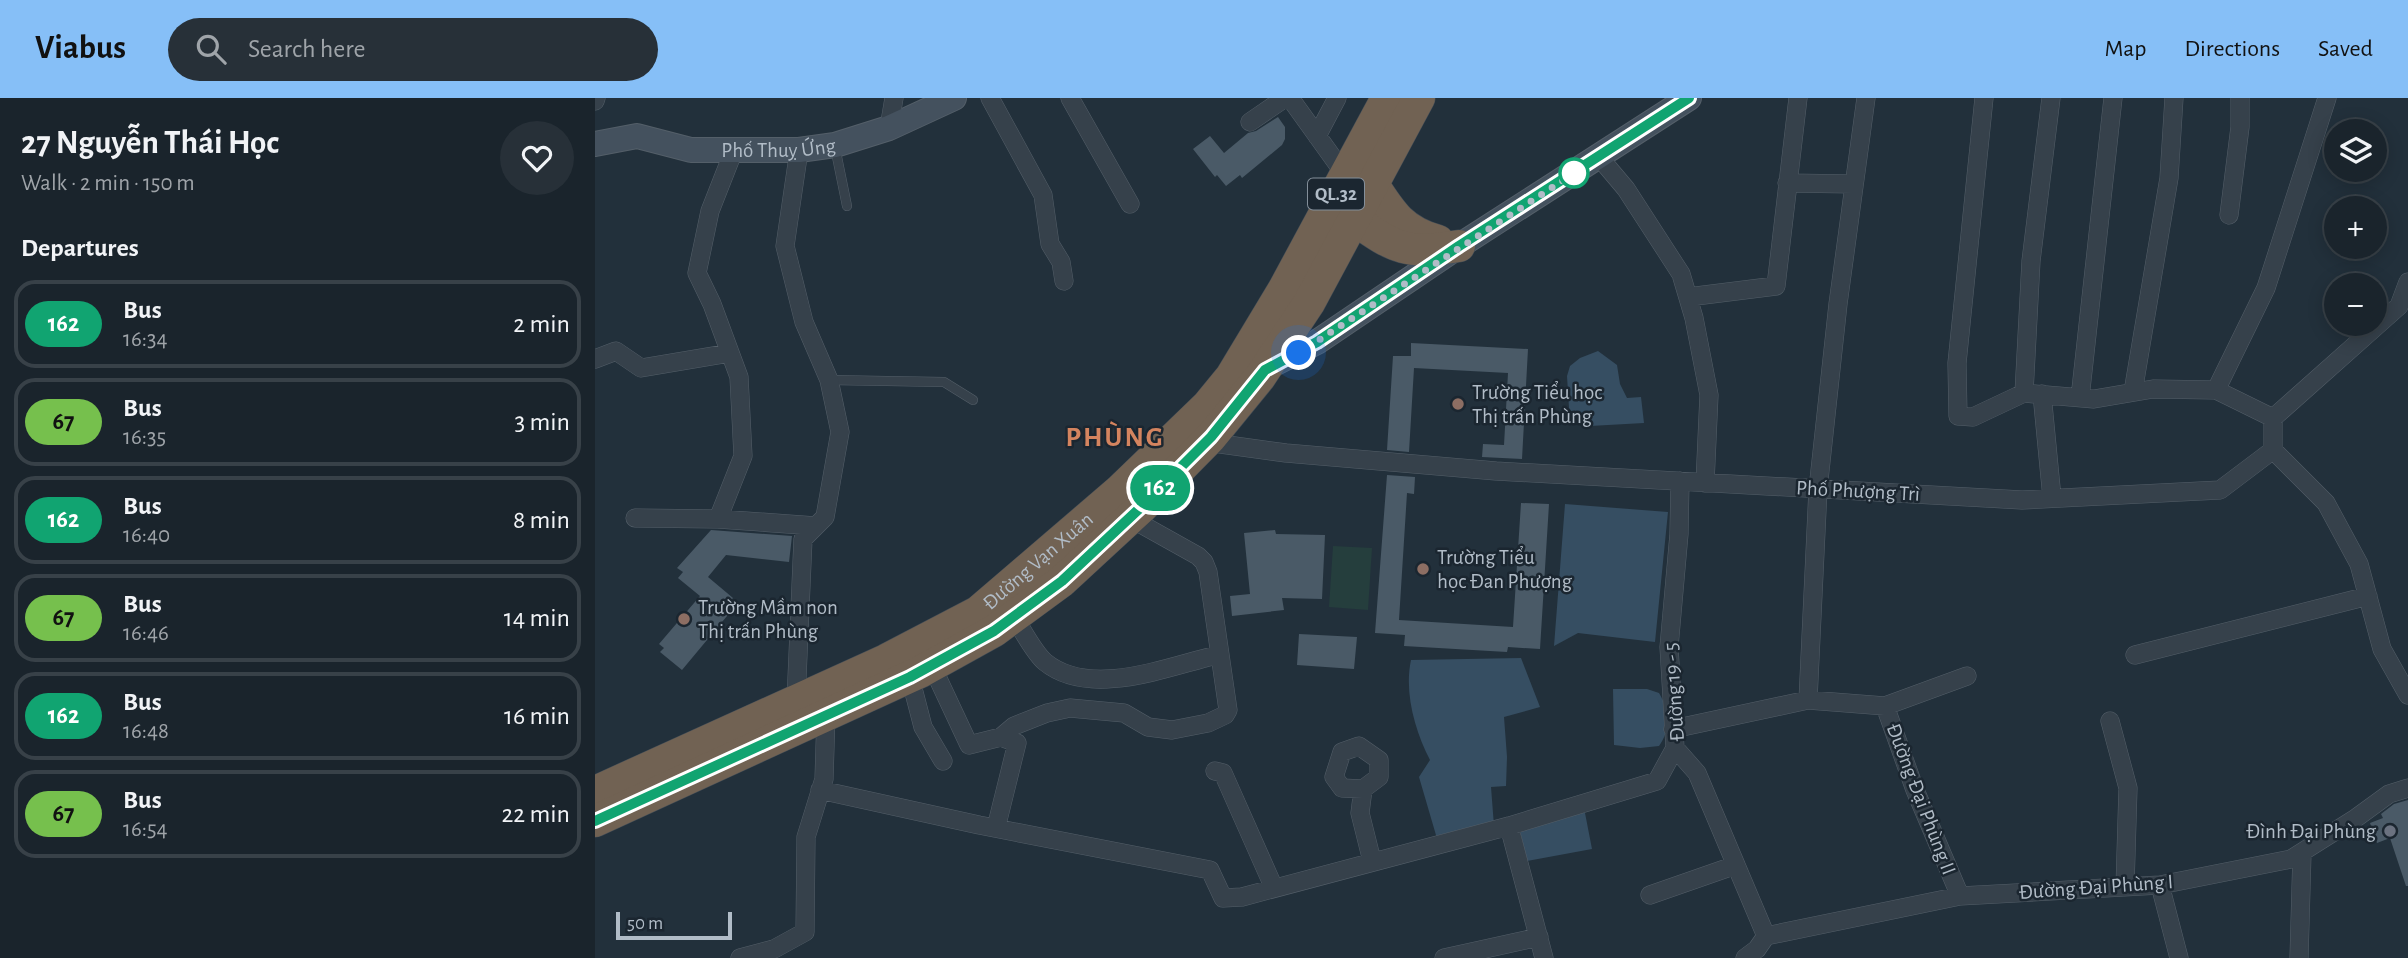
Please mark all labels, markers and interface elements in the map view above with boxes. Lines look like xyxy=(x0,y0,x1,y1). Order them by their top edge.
search box xyxy=(168,18,658,81)
icon: search xyxy=(192,30,230,68)
text: Viabus xyxy=(35,32,126,65)
text: Search here xyxy=(248,36,366,62)
text: Map xyxy=(2104,37,2146,61)
text: Directions xyxy=(2184,37,2280,61)
text: Saved xyxy=(2318,37,2373,61)
map controls xyxy=(2324,119,2387,336)
button: layers xyxy=(2324,119,2387,182)
button: heart xyxy=(500,121,574,195)
text: 27 Nguyễn Thái Học xyxy=(21,127,279,160)
street label: Phố Thuỵ Ứng xyxy=(721,134,838,161)
unlabelled marker xyxy=(1559,158,1589,188)
text: Walk · 2 min · 150 m xyxy=(21,172,195,195)
road number: QL.32 xyxy=(1308,178,1364,209)
button: + xyxy=(2324,196,2387,259)
text: Departures xyxy=(21,235,139,261)
button: − xyxy=(2324,273,2387,336)
text: Bus xyxy=(123,297,162,323)
text: 2 min xyxy=(513,311,570,337)
text: 162 xyxy=(48,312,79,336)
text: 16:34 xyxy=(123,328,168,351)
your location xyxy=(1281,335,1316,370)
place label: Trường Tiểu học Thị trấn Phùng xyxy=(1472,381,1602,427)
text: Bus xyxy=(123,395,162,421)
marker: Trường Tiểu học Thị trấn Phùng xyxy=(1450,396,1466,412)
text: 3 min xyxy=(514,409,570,435)
text: 67 xyxy=(53,410,74,434)
district label: PHÙNG xyxy=(1066,421,1164,452)
text: 16:35 xyxy=(123,426,166,449)
line badge: 162 xyxy=(1120,465,1200,511)
text: 162 xyxy=(1144,476,1176,500)
street label: Phố Phượng Trì xyxy=(1795,477,1921,505)
text: Bus xyxy=(123,493,162,519)
text: 8 min xyxy=(513,507,570,533)
text: 162 xyxy=(48,508,79,532)
street label: Đường Vạn Xuân xyxy=(979,508,1097,614)
text: 16:40 xyxy=(123,524,170,547)
place label: Trường Tiểu học Đan Phượng xyxy=(1437,546,1573,592)
marker: Trường Tiểu học Đan Phượng xyxy=(1415,561,1431,577)
text: Bus xyxy=(123,591,162,617)
place label: Trường Mầm non Thị trấn Phùng xyxy=(698,597,838,642)
text: 14 min xyxy=(504,605,570,631)
text: 67 xyxy=(53,606,74,630)
marker: Trường Mầm non Thị trấn Phùng xyxy=(676,611,692,627)
text: 16:46 xyxy=(123,622,169,645)
street label: Đường 19 - 5 xyxy=(1660,642,1688,742)
text: Bus xyxy=(123,689,162,715)
text: 16 min xyxy=(504,703,570,729)
text: 162 xyxy=(48,704,79,728)
text: 16:48 xyxy=(123,720,169,743)
street label: Đường Đại Phùng II xyxy=(1882,720,1960,878)
text: Bus xyxy=(123,787,162,813)
text: 22 min xyxy=(502,801,570,827)
text: 67 xyxy=(53,802,74,826)
text: 16:54 xyxy=(123,818,168,841)
place label: Đình Đại Phùng xyxy=(2246,821,2377,842)
marker: Đình Đại Phùng xyxy=(2382,823,2398,839)
street label: Đường Đại Phùng I xyxy=(2018,871,2174,903)
scale bar xyxy=(616,909,731,941)
text: 50 m xyxy=(627,914,663,933)

